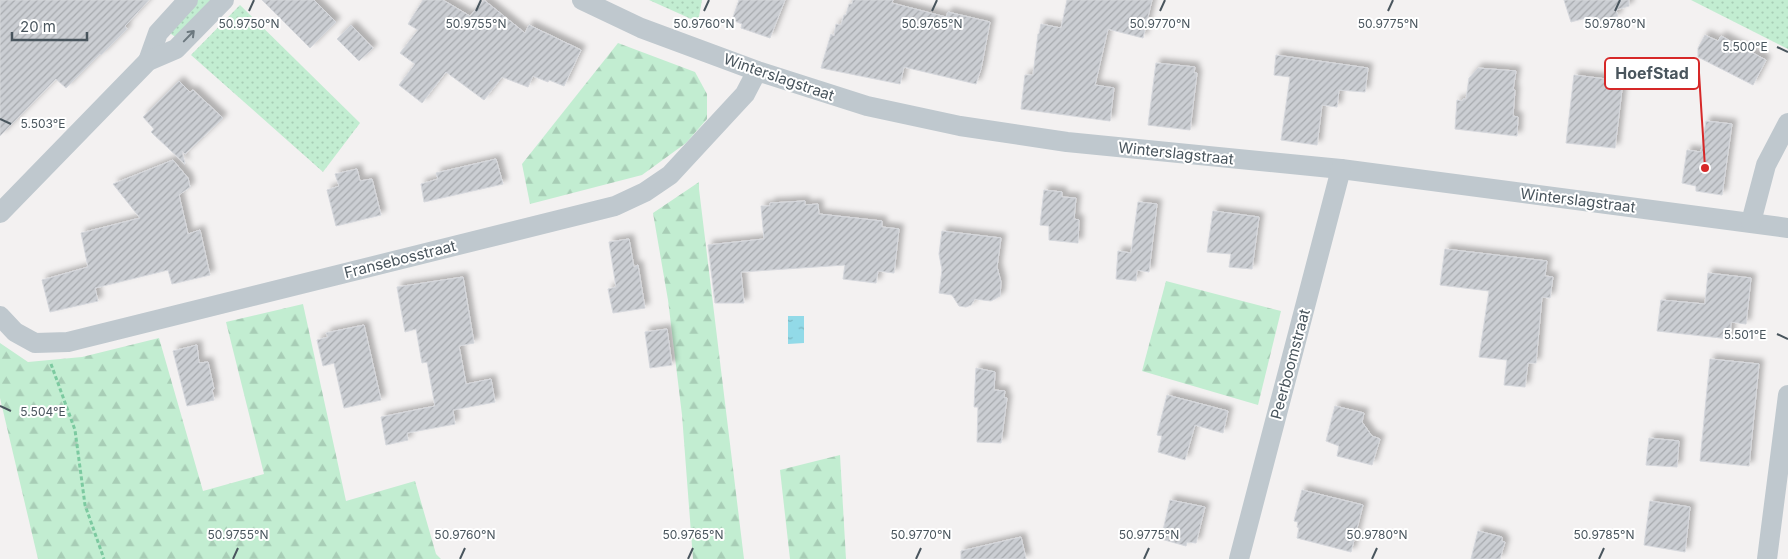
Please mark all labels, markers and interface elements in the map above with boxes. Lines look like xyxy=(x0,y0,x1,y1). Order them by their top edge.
scale bar xyxy=(12,10,88,42)
text: 50.9750°N xyxy=(218,16,280,31)
text: 50.9755°N xyxy=(446,16,506,31)
text: 50.9760°N xyxy=(673,16,735,31)
text: 50.9765°N xyxy=(902,16,963,31)
text: 50.9770°N xyxy=(1130,16,1190,31)
text: 50.9775°N xyxy=(1358,16,1418,31)
text: 50.9780°N xyxy=(1584,16,1646,31)
text: 20 m xyxy=(20,17,56,36)
one-way arrow xyxy=(183,30,195,42)
text: 5.500°E xyxy=(1722,39,1768,54)
street label: Winterslagstraat xyxy=(721,49,837,105)
callout: HoefStad xyxy=(1605,58,1699,89)
text: HoefStad xyxy=(1615,63,1689,83)
text: 5.503°E xyxy=(20,116,66,131)
street label: Winterslagstraat xyxy=(1117,137,1235,169)
street label: Winterslagstraat xyxy=(1519,184,1637,216)
street label: Fransebosstraat xyxy=(342,236,458,282)
street label: Peerboomstraat xyxy=(1266,307,1314,421)
text: 5.501°E xyxy=(1724,327,1766,342)
text: 5.504°E xyxy=(20,404,66,419)
text: 50.9755°N xyxy=(208,527,268,542)
text: 50.9760°N xyxy=(434,527,496,542)
text: 50.9765°N xyxy=(663,527,724,542)
text: 50.9770°N xyxy=(891,527,951,542)
text: 50.9775°N xyxy=(1119,527,1179,542)
text: 50.9780°N xyxy=(1346,527,1408,542)
text: 50.9785°N xyxy=(1574,527,1635,542)

